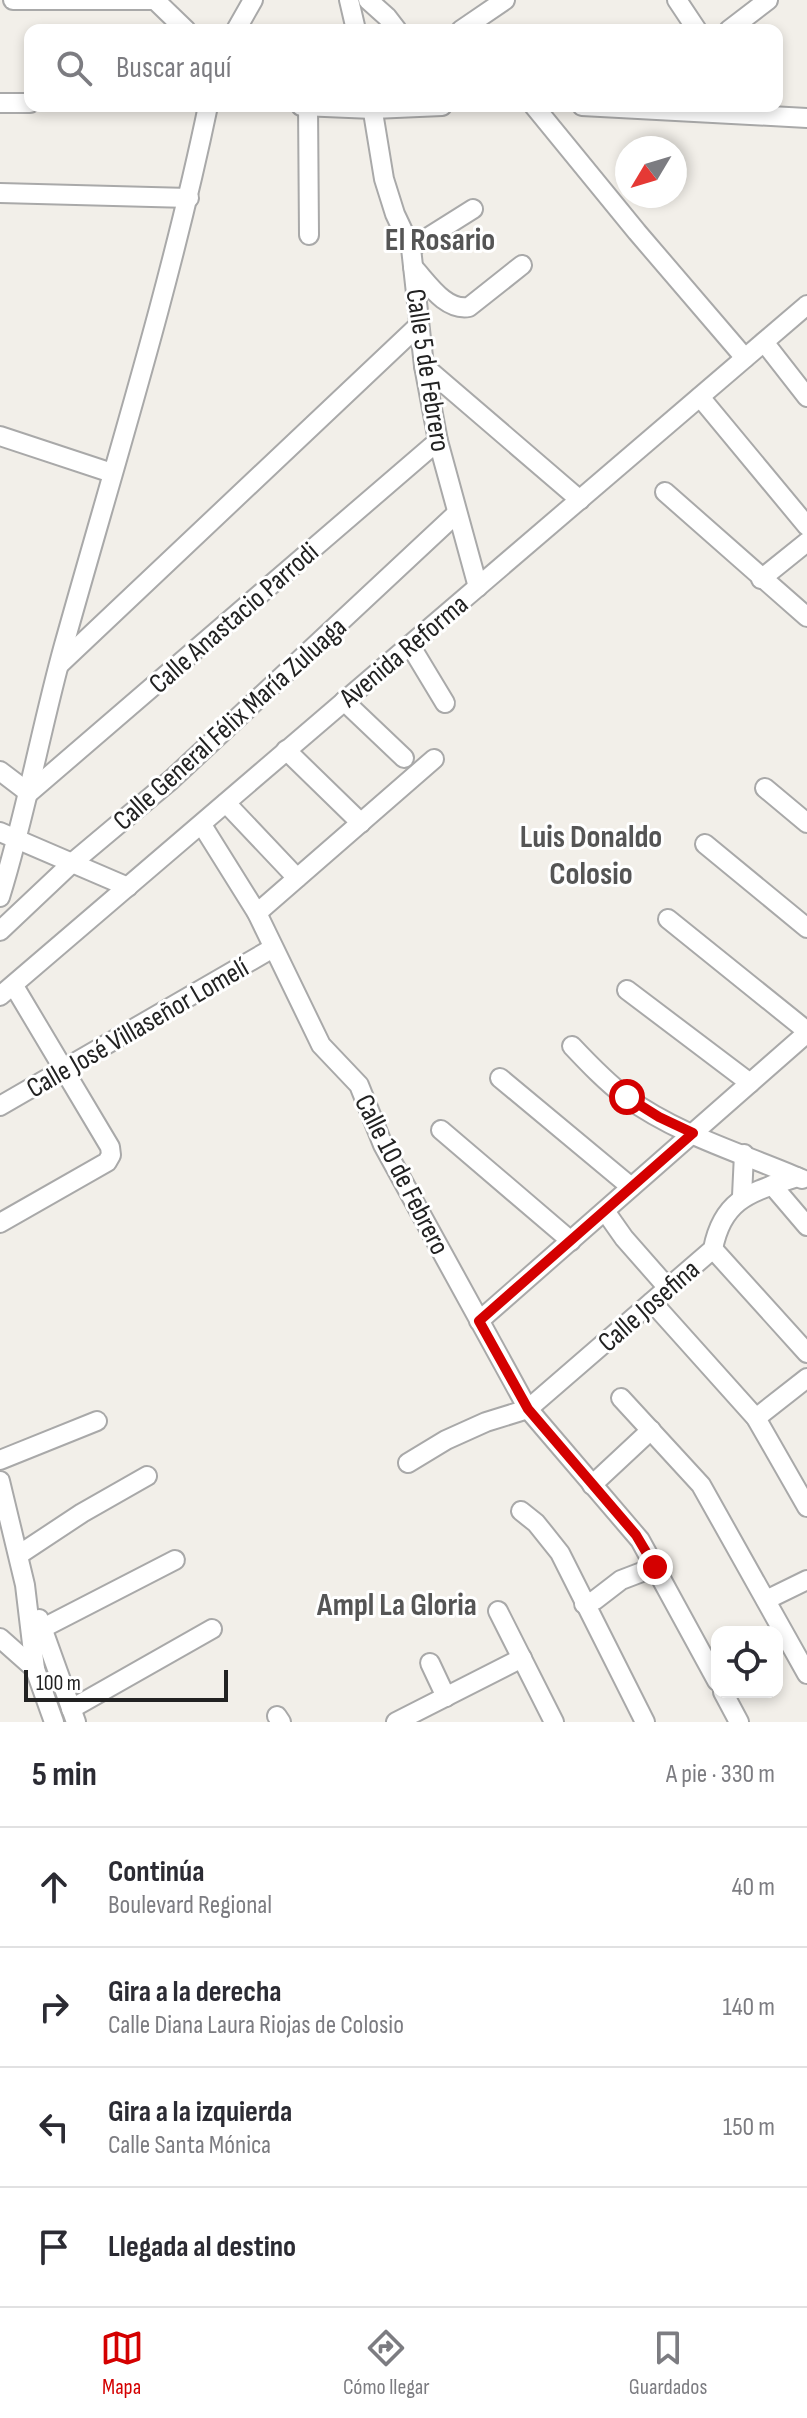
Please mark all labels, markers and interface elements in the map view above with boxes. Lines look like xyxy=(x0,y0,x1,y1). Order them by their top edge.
search box xyxy=(24,24,783,112)
icon: search xyxy=(52,46,96,90)
text: Buscar aquí xyxy=(116,50,231,86)
north arrow xyxy=(615,136,687,208)
district label: El Rosario xyxy=(385,221,495,260)
street label: Calle 5 de Febrero xyxy=(398,287,457,454)
street label: Calle Anastacio Parrodi xyxy=(143,536,325,701)
street label: Avenida Reforma xyxy=(332,588,475,715)
street label: Calle General Félix María Zuluaga xyxy=(107,611,353,837)
district label: Luis Donaldo Colosio xyxy=(520,818,662,894)
street label: Calle José Villaseñor Lomelí xyxy=(21,951,255,1105)
route start xyxy=(609,1079,645,1115)
street label: Calle 10 de Febrero xyxy=(347,1089,456,1260)
street label: Calle Josefina xyxy=(591,1253,706,1359)
route end xyxy=(637,1549,673,1585)
district label: Ampl La Gloria xyxy=(316,1586,477,1625)
map controls xyxy=(711,1626,783,1698)
button: locate xyxy=(711,1626,783,1698)
scale bar xyxy=(24,1666,228,1702)
text: 100 m xyxy=(36,1670,81,1697)
text: 5 min xyxy=(32,1754,97,1795)
text: A pie · 330 m xyxy=(666,1759,775,1790)
text: Continúa xyxy=(108,1854,204,1890)
icon: ahead xyxy=(32,1865,76,1909)
text: 40 m xyxy=(732,1872,775,1903)
text: Boulevard Regional xyxy=(108,1890,272,1921)
text: Gira a la derecha xyxy=(108,1974,282,2010)
icon: right xyxy=(32,1985,76,2029)
text: 140 m xyxy=(723,1992,775,2023)
text: Calle Diana Laura Riojas de Colosio xyxy=(108,2010,404,2041)
text: Gira a la izquierda xyxy=(108,2094,292,2130)
icon: left xyxy=(32,2105,76,2149)
text: 150 m xyxy=(723,2112,775,2143)
text: Calle Santa Mónica xyxy=(108,2130,271,2161)
icon: arrive xyxy=(32,2225,76,2269)
text: Llegada al destino xyxy=(108,2229,296,2265)
tab: Mapa xyxy=(100,2326,144,2401)
tab: Cómo llegar xyxy=(343,2326,430,2401)
tab: Guardados xyxy=(629,2326,707,2401)

